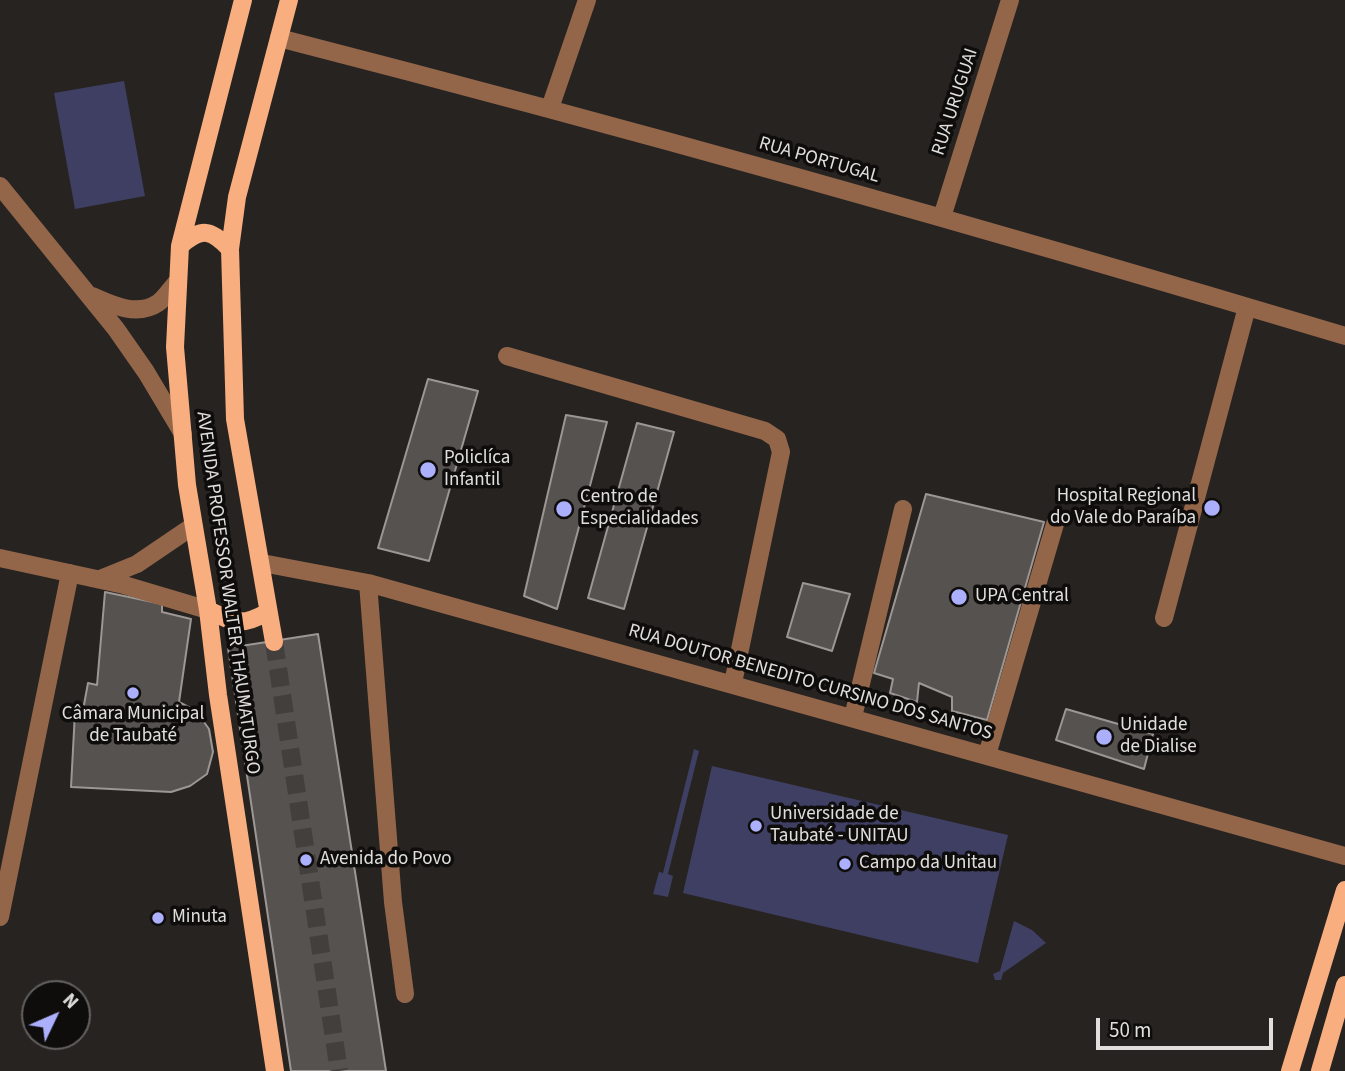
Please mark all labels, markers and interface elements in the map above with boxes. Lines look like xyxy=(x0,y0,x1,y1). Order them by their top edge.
street label: RUA URUGUAI xyxy=(928,46,984,158)
street label: RUA PORTUGAL xyxy=(756,133,882,189)
street label: AVENIDA PROFESSOR WALTER THAUMATURGO xyxy=(190,410,264,776)
place label: Policlíca Infantil xyxy=(444,448,510,492)
marker: Policlíca Infantil xyxy=(418,460,438,480)
place label: Hospital Regional do Vale do Paraíba xyxy=(1050,486,1196,530)
place label: Centro de Especialidades xyxy=(580,487,698,531)
marker: Hospital Regional do Vale do Paraíba xyxy=(1202,498,1222,518)
marker: Centro de Especialidades xyxy=(554,499,574,519)
place label: UPA Central xyxy=(975,586,1069,608)
marker: UPA Central xyxy=(949,587,969,607)
street label: RUA DOUTOR BENEDITO CURSINO DOS SANTOS xyxy=(625,620,995,746)
marker: Câmara Municipal de Taubaté xyxy=(125,685,141,701)
place label: Câmara Municipal de Taubaté xyxy=(62,704,204,748)
place label: Unidade de Dialise xyxy=(1120,715,1197,759)
marker: Unidade de Dialise xyxy=(1094,727,1114,747)
place label: Universidade de Taubaté - UNITAU xyxy=(770,804,909,848)
marker: Universidade de Taubaté - UNITAU xyxy=(748,818,764,834)
place label: Avenida do Povo xyxy=(320,849,452,871)
marker: Avenida do Povo xyxy=(298,852,314,868)
place label: Campo da Unitau xyxy=(859,853,997,875)
marker: Campo da Unitau xyxy=(837,856,853,872)
place label: Minuta xyxy=(172,907,227,929)
marker: Minuta xyxy=(150,910,166,926)
north arrow xyxy=(21,980,91,1050)
text: N xyxy=(56,988,84,1015)
scale bar xyxy=(1100,1004,1277,1048)
text: 50 m xyxy=(1109,1015,1151,1045)

